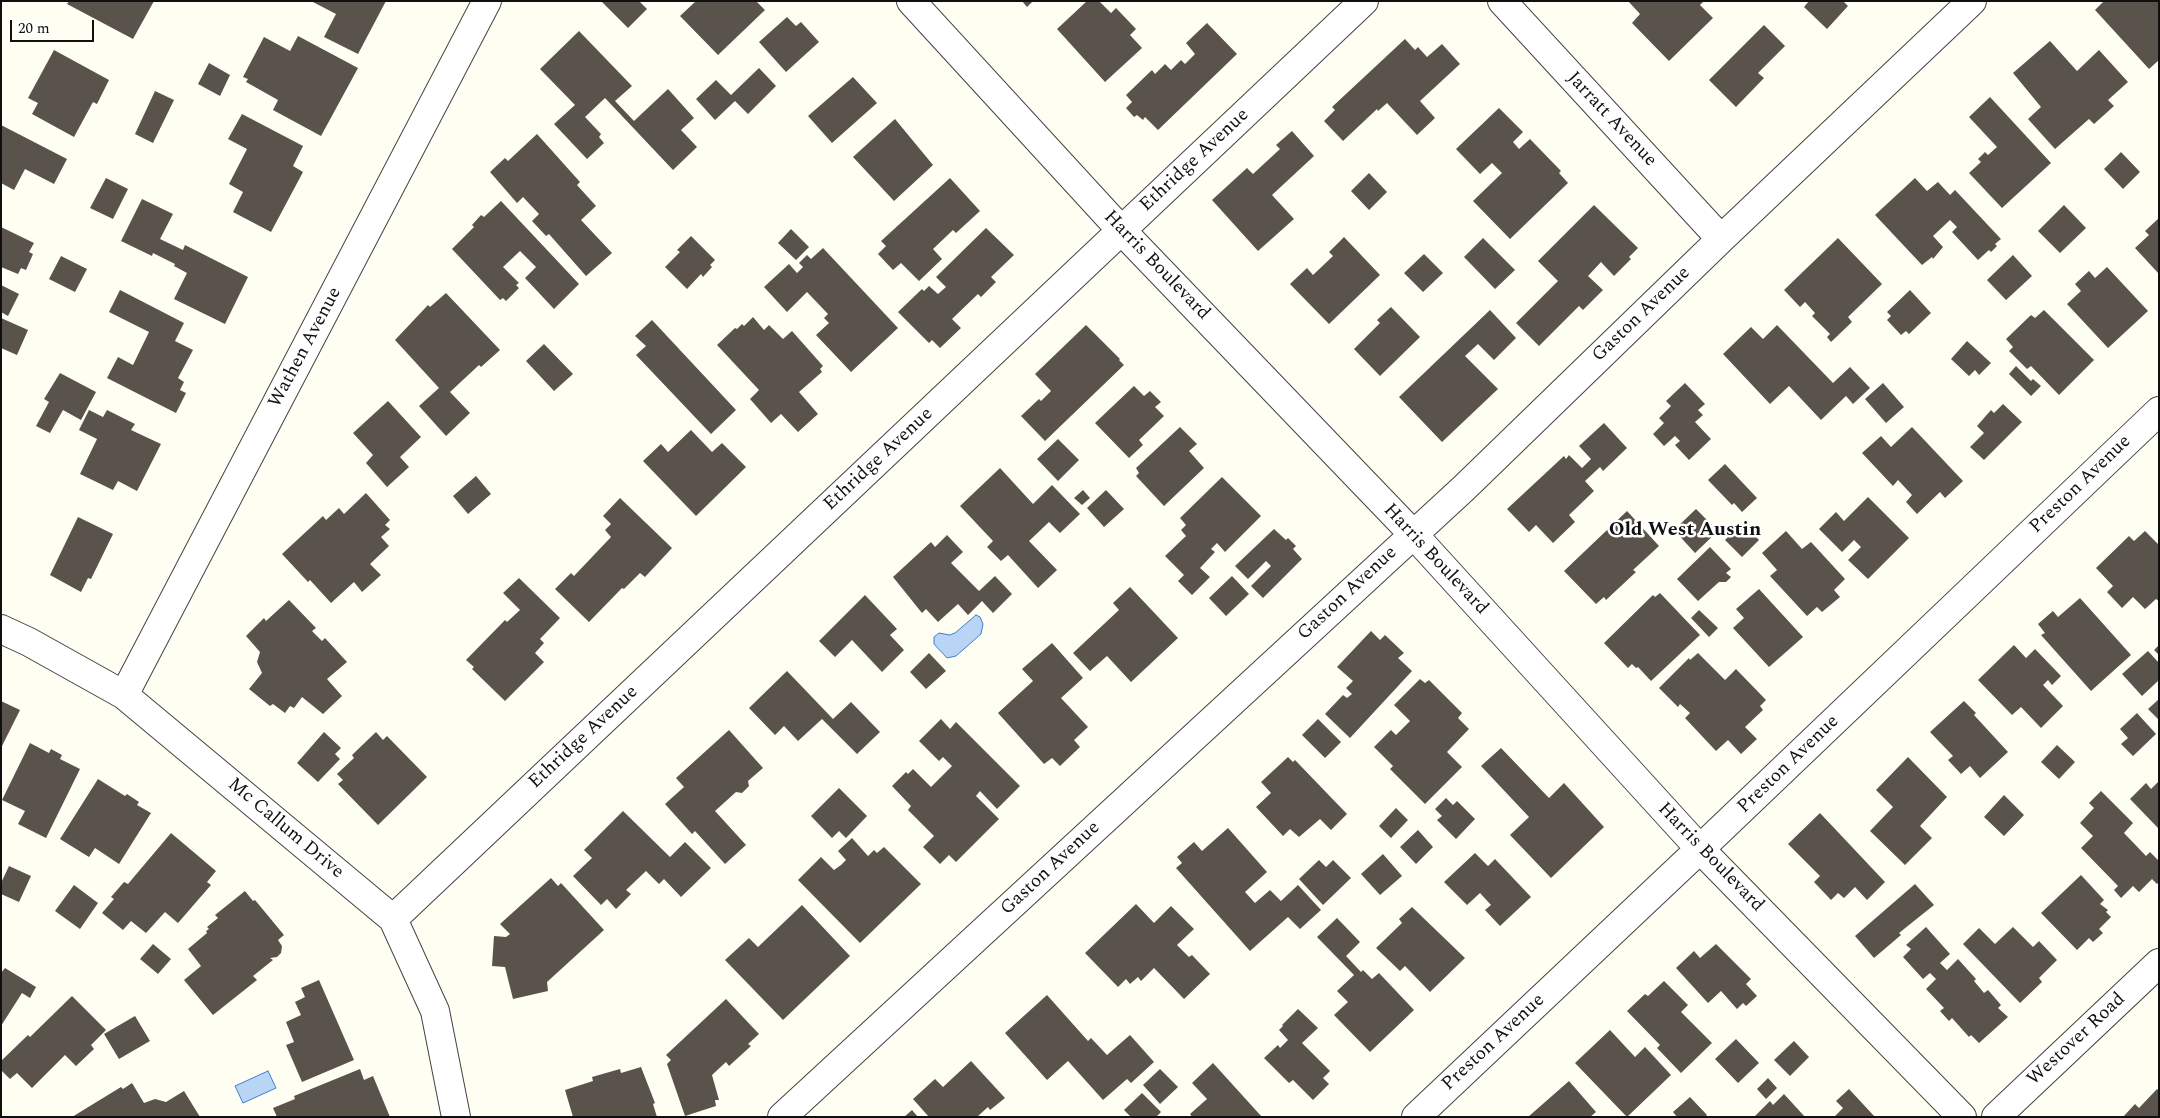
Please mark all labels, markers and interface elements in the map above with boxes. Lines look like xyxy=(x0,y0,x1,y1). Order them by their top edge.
scale bar xyxy=(12,10,96,42)
text: 20 m xyxy=(18,17,50,40)
street label: Jarratt Avenue xyxy=(1561,68,1661,172)
street label: Ethridge Avenue xyxy=(1136,105,1254,217)
street label: Harris Boulevard xyxy=(1098,206,1214,326)
street label: Gaston Avenue xyxy=(1588,263,1696,367)
street label: Wathen Avenue xyxy=(265,284,347,412)
street label: Ethridge Avenue xyxy=(820,404,938,516)
street label: Preston Avenue xyxy=(2026,431,2136,539)
street label: Harris Boulevard xyxy=(1378,500,1492,620)
district label: Old West Austin xyxy=(1609,519,1761,543)
street label: Gaston Avenue xyxy=(1294,542,1402,646)
street label: Ethridge Avenue xyxy=(525,682,643,794)
street label: Preston Avenue xyxy=(1734,711,1844,819)
street label: Mc Callum Drive xyxy=(222,774,348,884)
street label: Harris Boulevard xyxy=(1652,798,1768,918)
street label: Gaston Avenue xyxy=(997,817,1105,921)
street label: Westover Road xyxy=(2023,989,2131,1091)
street label: Preston Avenue xyxy=(1438,990,1550,1096)

